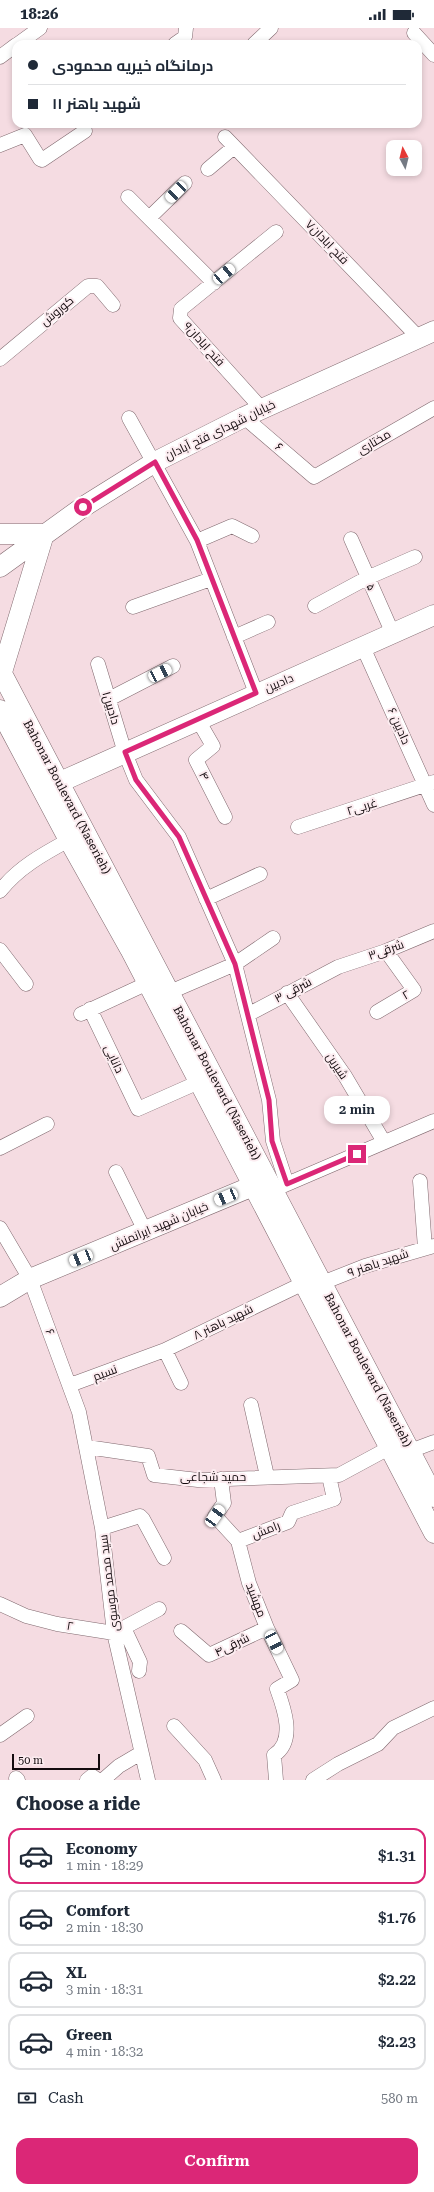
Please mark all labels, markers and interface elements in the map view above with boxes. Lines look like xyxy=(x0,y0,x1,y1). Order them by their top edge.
text: 18:26 xyxy=(20,5,58,23)
text: درمانگاه خیریه محمودی xyxy=(52,57,213,75)
text: شهید باهنر ۱۱ xyxy=(52,95,141,113)
north arrow xyxy=(386,140,422,176)
map controls xyxy=(386,140,422,176)
car xyxy=(163,179,189,205)
street label: فتح ابادان۷ xyxy=(302,217,351,268)
car xyxy=(211,262,237,286)
street label: کوروش xyxy=(38,293,76,329)
street label: فتح ابادان۹ xyxy=(180,319,227,370)
street label: خیابان شهدای فتح آبادان xyxy=(162,397,278,464)
street label: مختاری xyxy=(355,427,393,457)
street label: ۶ xyxy=(272,440,286,454)
route start xyxy=(74,498,92,516)
street label: ۵ xyxy=(363,581,379,593)
car xyxy=(147,662,173,684)
street label: دادبین xyxy=(262,671,296,695)
street label: دادبین۱ xyxy=(99,690,123,726)
street label: دادبین ۶ xyxy=(385,705,413,747)
street label: Bahonar Boulevard (Naserieh) xyxy=(20,718,114,877)
street label: ۴ xyxy=(196,769,212,783)
street label: غربی۲ xyxy=(345,796,379,818)
street label: شرقی۳ xyxy=(366,937,406,963)
street label: ۳ شرقی xyxy=(272,974,314,1006)
street label: ۲ xyxy=(400,987,412,1003)
street label: Bahonar Boulevard (Naserieh) xyxy=(170,1004,264,1163)
street label: دانایی xyxy=(101,1043,127,1076)
street label: شیرین xyxy=(323,1050,351,1082)
callout: 2 min xyxy=(324,1096,390,1124)
text: 2 min xyxy=(339,1102,375,1117)
route end xyxy=(348,1145,366,1163)
car xyxy=(213,1187,239,1207)
street label: خیابان شهید ایرانمنش xyxy=(108,1199,210,1253)
street label: شهید باهنر ۹ xyxy=(346,1246,410,1280)
car xyxy=(68,1248,94,1268)
street label: Bahonar Boulevard (Naserieh) xyxy=(321,1291,415,1450)
street label: شهید باهنر ۸ xyxy=(191,1301,255,1342)
street label: ۶ xyxy=(42,1327,58,1337)
street label: نسیم xyxy=(91,1362,119,1385)
street label: حمید شجاعی xyxy=(180,1470,246,1484)
car xyxy=(203,1503,227,1529)
street label: رامش xyxy=(250,1518,282,1542)
street label: سید محمد موسوی xyxy=(96,1534,122,1632)
street label: مهشید xyxy=(243,1581,269,1619)
street label: ۲ xyxy=(66,1619,74,1633)
car xyxy=(263,1629,285,1655)
street label: شرقی۴ xyxy=(212,1631,252,1659)
scale bar xyxy=(12,1752,100,1771)
text: 50 m xyxy=(18,1754,43,1767)
text: Choose a ride xyxy=(16,1793,140,1814)
icon: car xyxy=(18,1838,54,1874)
text: Economy xyxy=(66,1840,137,1858)
text: $1.31 xyxy=(378,1847,416,1865)
text: 1 min · 18:29 xyxy=(66,1858,143,1873)
icon: car xyxy=(18,1900,54,1936)
text: Comfort xyxy=(66,1902,130,1920)
text: $1.76 xyxy=(378,1909,416,1927)
text: 2 min · 18:30 xyxy=(66,1920,143,1935)
icon: car xyxy=(18,1962,54,1998)
text: XL xyxy=(66,1964,87,1982)
text: $2.22 xyxy=(378,1971,416,1989)
text: 3 min · 18:31 xyxy=(66,1982,143,1997)
icon: car xyxy=(18,2024,54,2060)
text: Green xyxy=(66,2026,112,2044)
text: $2.23 xyxy=(378,2033,416,2051)
text: 4 min · 18:32 xyxy=(66,2044,143,2059)
icon: cash xyxy=(16,2087,38,2109)
text: Cash xyxy=(48,2089,84,2107)
text: 580 m xyxy=(381,2091,418,2106)
button: Confirm xyxy=(16,2138,418,2184)

